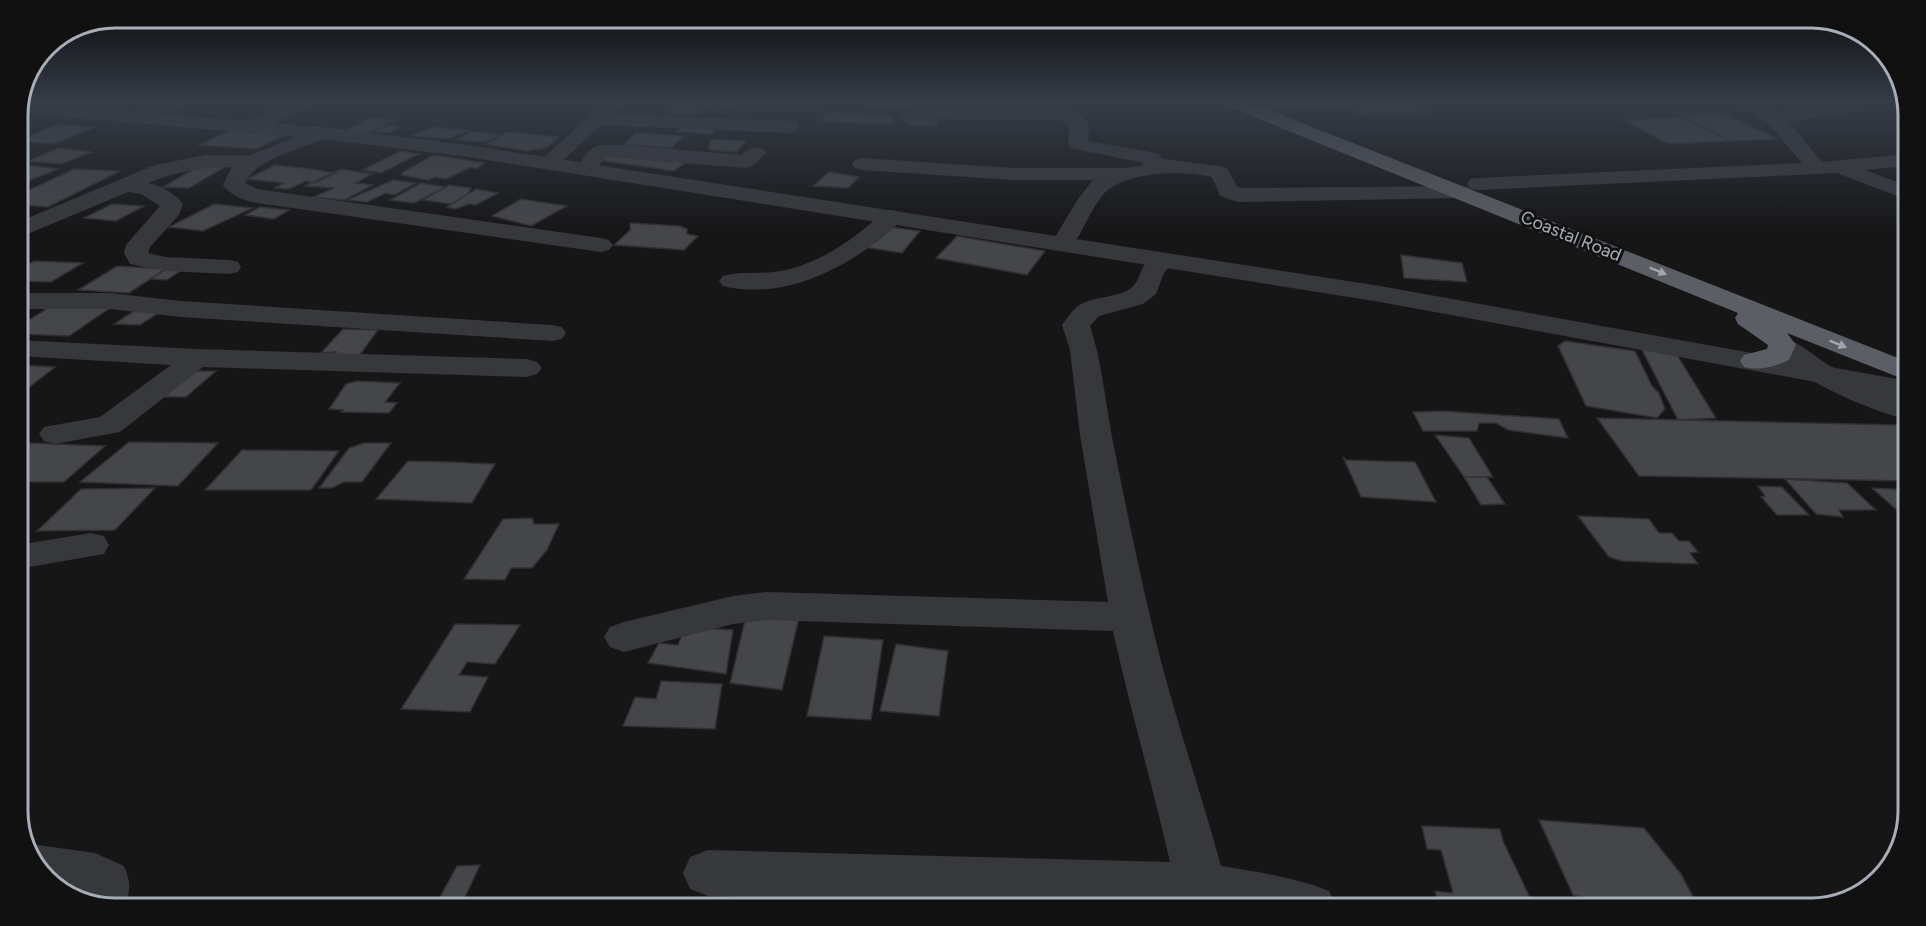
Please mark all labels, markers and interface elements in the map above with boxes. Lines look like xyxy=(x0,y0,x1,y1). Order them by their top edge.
street label: Coastal Road xyxy=(1517,206,1625,266)
one-way arrow xyxy=(1649,266,1667,276)
one-way arrow xyxy=(1830,339,1848,349)

